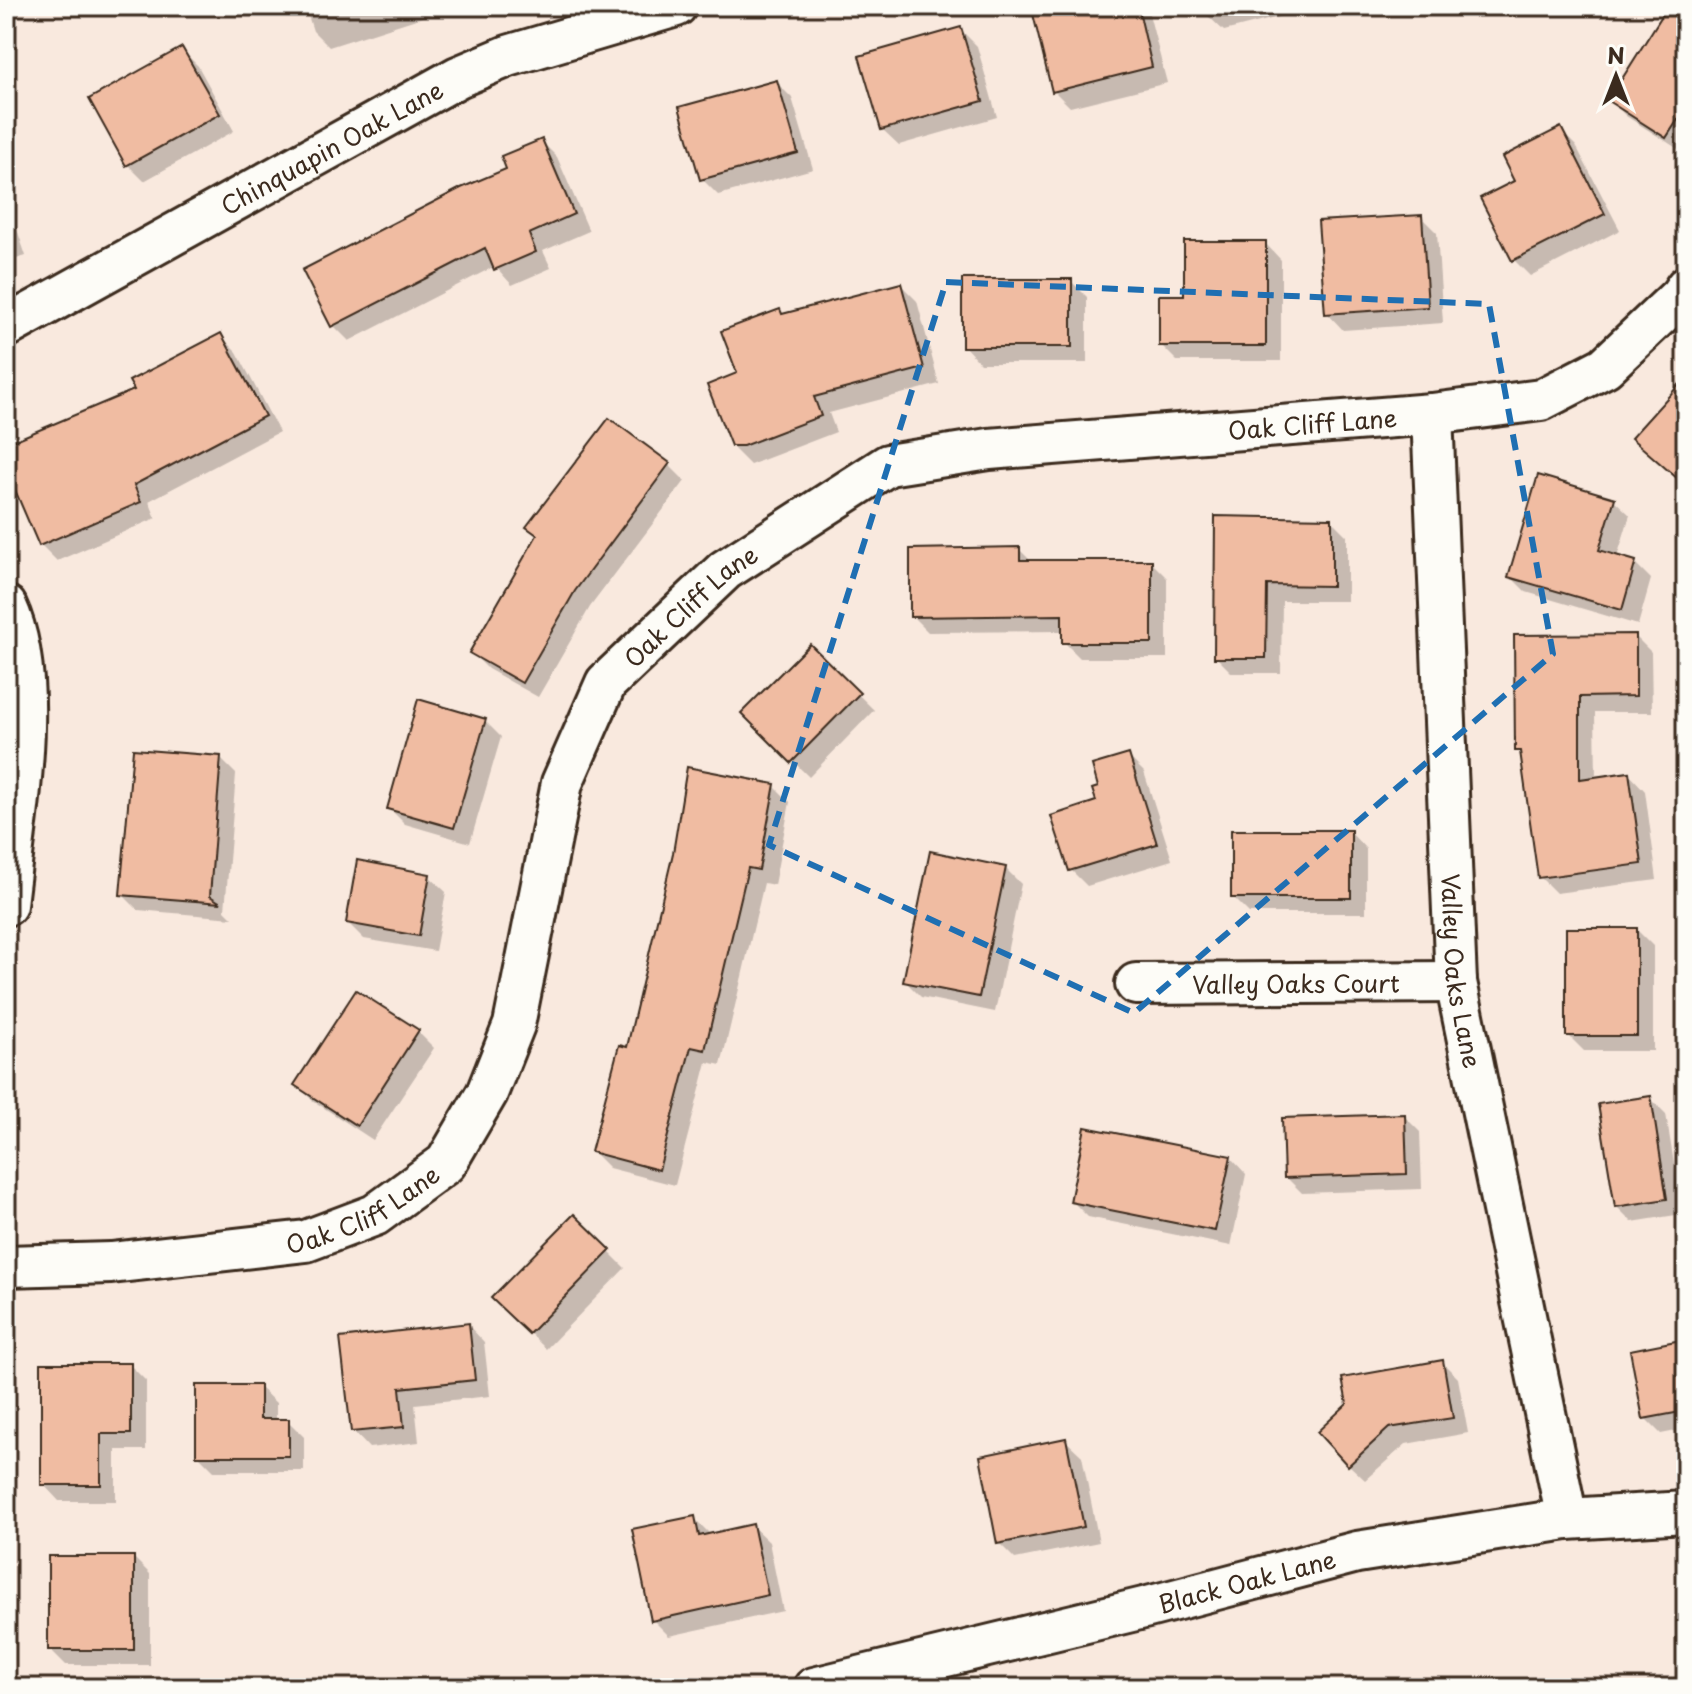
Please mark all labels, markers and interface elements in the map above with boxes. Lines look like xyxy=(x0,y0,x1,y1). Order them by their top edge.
north arrow xyxy=(1576,36,1656,116)
text: N xyxy=(1607,38,1625,71)
street label: Chinquapin Oak Lane xyxy=(214,71,449,223)
street label: Oak Cliff Lane xyxy=(1227,399,1398,448)
street label: Oak Cliff Lane xyxy=(615,536,764,675)
street label: Valley Oaks Lane xyxy=(1433,873,1491,1071)
street label: Valley Oaks Court xyxy=(1192,964,1400,1002)
street label: Oak Cliff Lane xyxy=(284,1156,447,1261)
street label: Black Oak Lane xyxy=(1154,1540,1340,1622)

